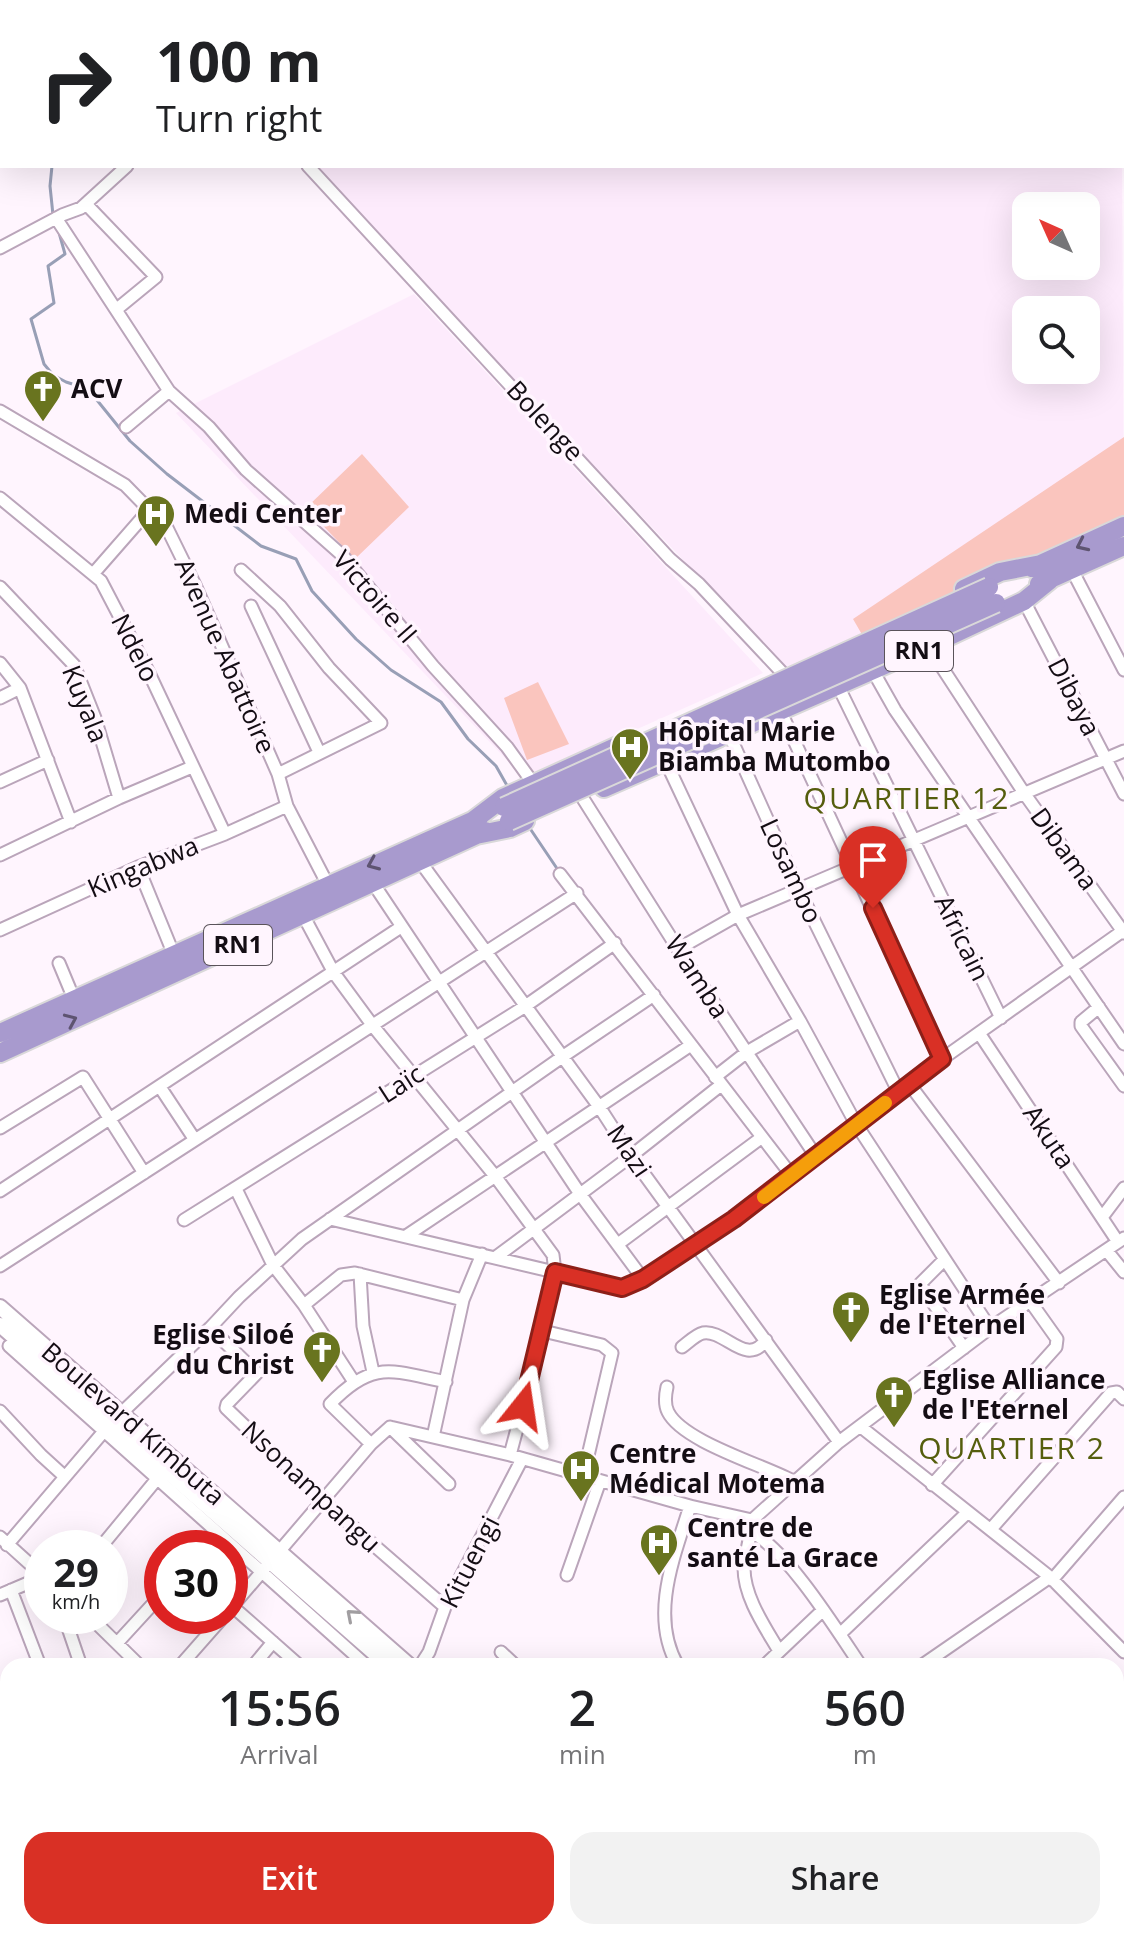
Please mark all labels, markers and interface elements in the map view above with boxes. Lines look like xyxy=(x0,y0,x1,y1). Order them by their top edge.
text: 100 m xyxy=(156,22,322,98)
icon: right xyxy=(24,32,128,136)
text: Turn right xyxy=(156,94,322,143)
north arrow xyxy=(1012,192,1100,280)
map controls xyxy=(1012,192,1100,384)
button: search xyxy=(1012,296,1100,384)
church icon: ACV xyxy=(22,368,64,423)
place label: ACV xyxy=(71,370,123,406)
street label: Bolenge xyxy=(499,372,592,469)
hospital icon: Medi Center xyxy=(135,493,177,548)
place label: Medi Center xyxy=(184,495,343,531)
one-way arrow xyxy=(1076,535,1091,551)
street label: Victoire II xyxy=(325,542,426,651)
street label: Avenue Abattoire xyxy=(167,552,285,759)
street label: Ndelo xyxy=(103,607,168,688)
road number: RN1 xyxy=(885,631,953,671)
street label: Dibaya xyxy=(1040,651,1110,742)
street label: Kuyala xyxy=(54,660,118,748)
place label: Hôpital Marie Biamba Mutombo xyxy=(658,713,891,779)
hospital icon: Hôpital Marie Biamba Mutombo xyxy=(609,726,651,781)
district label: QUARTIER 12 xyxy=(804,777,1010,818)
street label: Dibama xyxy=(1023,800,1107,897)
street label: Losambo xyxy=(752,812,832,929)
pin xyxy=(839,826,907,908)
street label: Kingabwa xyxy=(81,827,204,906)
icon: arrive xyxy=(851,838,895,882)
one-way arrow xyxy=(367,855,381,871)
street label: Africain xyxy=(927,888,999,987)
road number: RN1 xyxy=(204,925,272,965)
street label: Wamba xyxy=(657,928,738,1025)
one-way arrow xyxy=(63,1014,77,1030)
street label: Laïc xyxy=(371,1055,430,1111)
street label: Akuta xyxy=(1015,1097,1084,1175)
street label: Mazi xyxy=(599,1117,661,1184)
place label: Eglise Armée de l'Eternel xyxy=(879,1276,1045,1342)
church icon: Eglise Armée de l'Eternel xyxy=(830,1289,872,1344)
place label: Eglise Siloé du Christ xyxy=(152,1316,294,1382)
church icon: Eglise Siloé du Christ xyxy=(301,1329,343,1384)
street label: Boulevard Kimbuta xyxy=(34,1333,233,1513)
place label: Eglise Alliance de l'Eternel xyxy=(922,1361,1105,1427)
position arrow xyxy=(481,1364,565,1448)
church icon: Eglise Alliance de l'Eternel xyxy=(873,1374,915,1429)
street label: Nsonampangu xyxy=(234,1412,389,1560)
district label: QUARTIER 2 xyxy=(918,1427,1106,1468)
place label: Centre Médical Motema xyxy=(609,1435,826,1501)
hospital icon: Centre Médical Motema xyxy=(560,1448,602,1503)
street label: Kituengi xyxy=(431,1509,508,1614)
place label: Centre de santé La Grace xyxy=(687,1509,878,1575)
hospital icon: Centre de santé La Grace xyxy=(638,1522,680,1577)
speed limit sign: 30 xyxy=(144,1530,248,1634)
text: 29 xyxy=(53,1544,99,1599)
text: km/h xyxy=(52,1588,100,1615)
one-way arrow xyxy=(346,1610,361,1624)
text: 15:56 xyxy=(218,1675,341,1740)
text: 2 xyxy=(569,1675,596,1740)
text: 560 xyxy=(824,1675,906,1740)
text: Arrival xyxy=(240,1736,319,1772)
text: min xyxy=(559,1736,606,1772)
text: m xyxy=(853,1736,877,1772)
button: Exit xyxy=(24,1832,554,1924)
button: Share xyxy=(570,1832,1100,1924)

